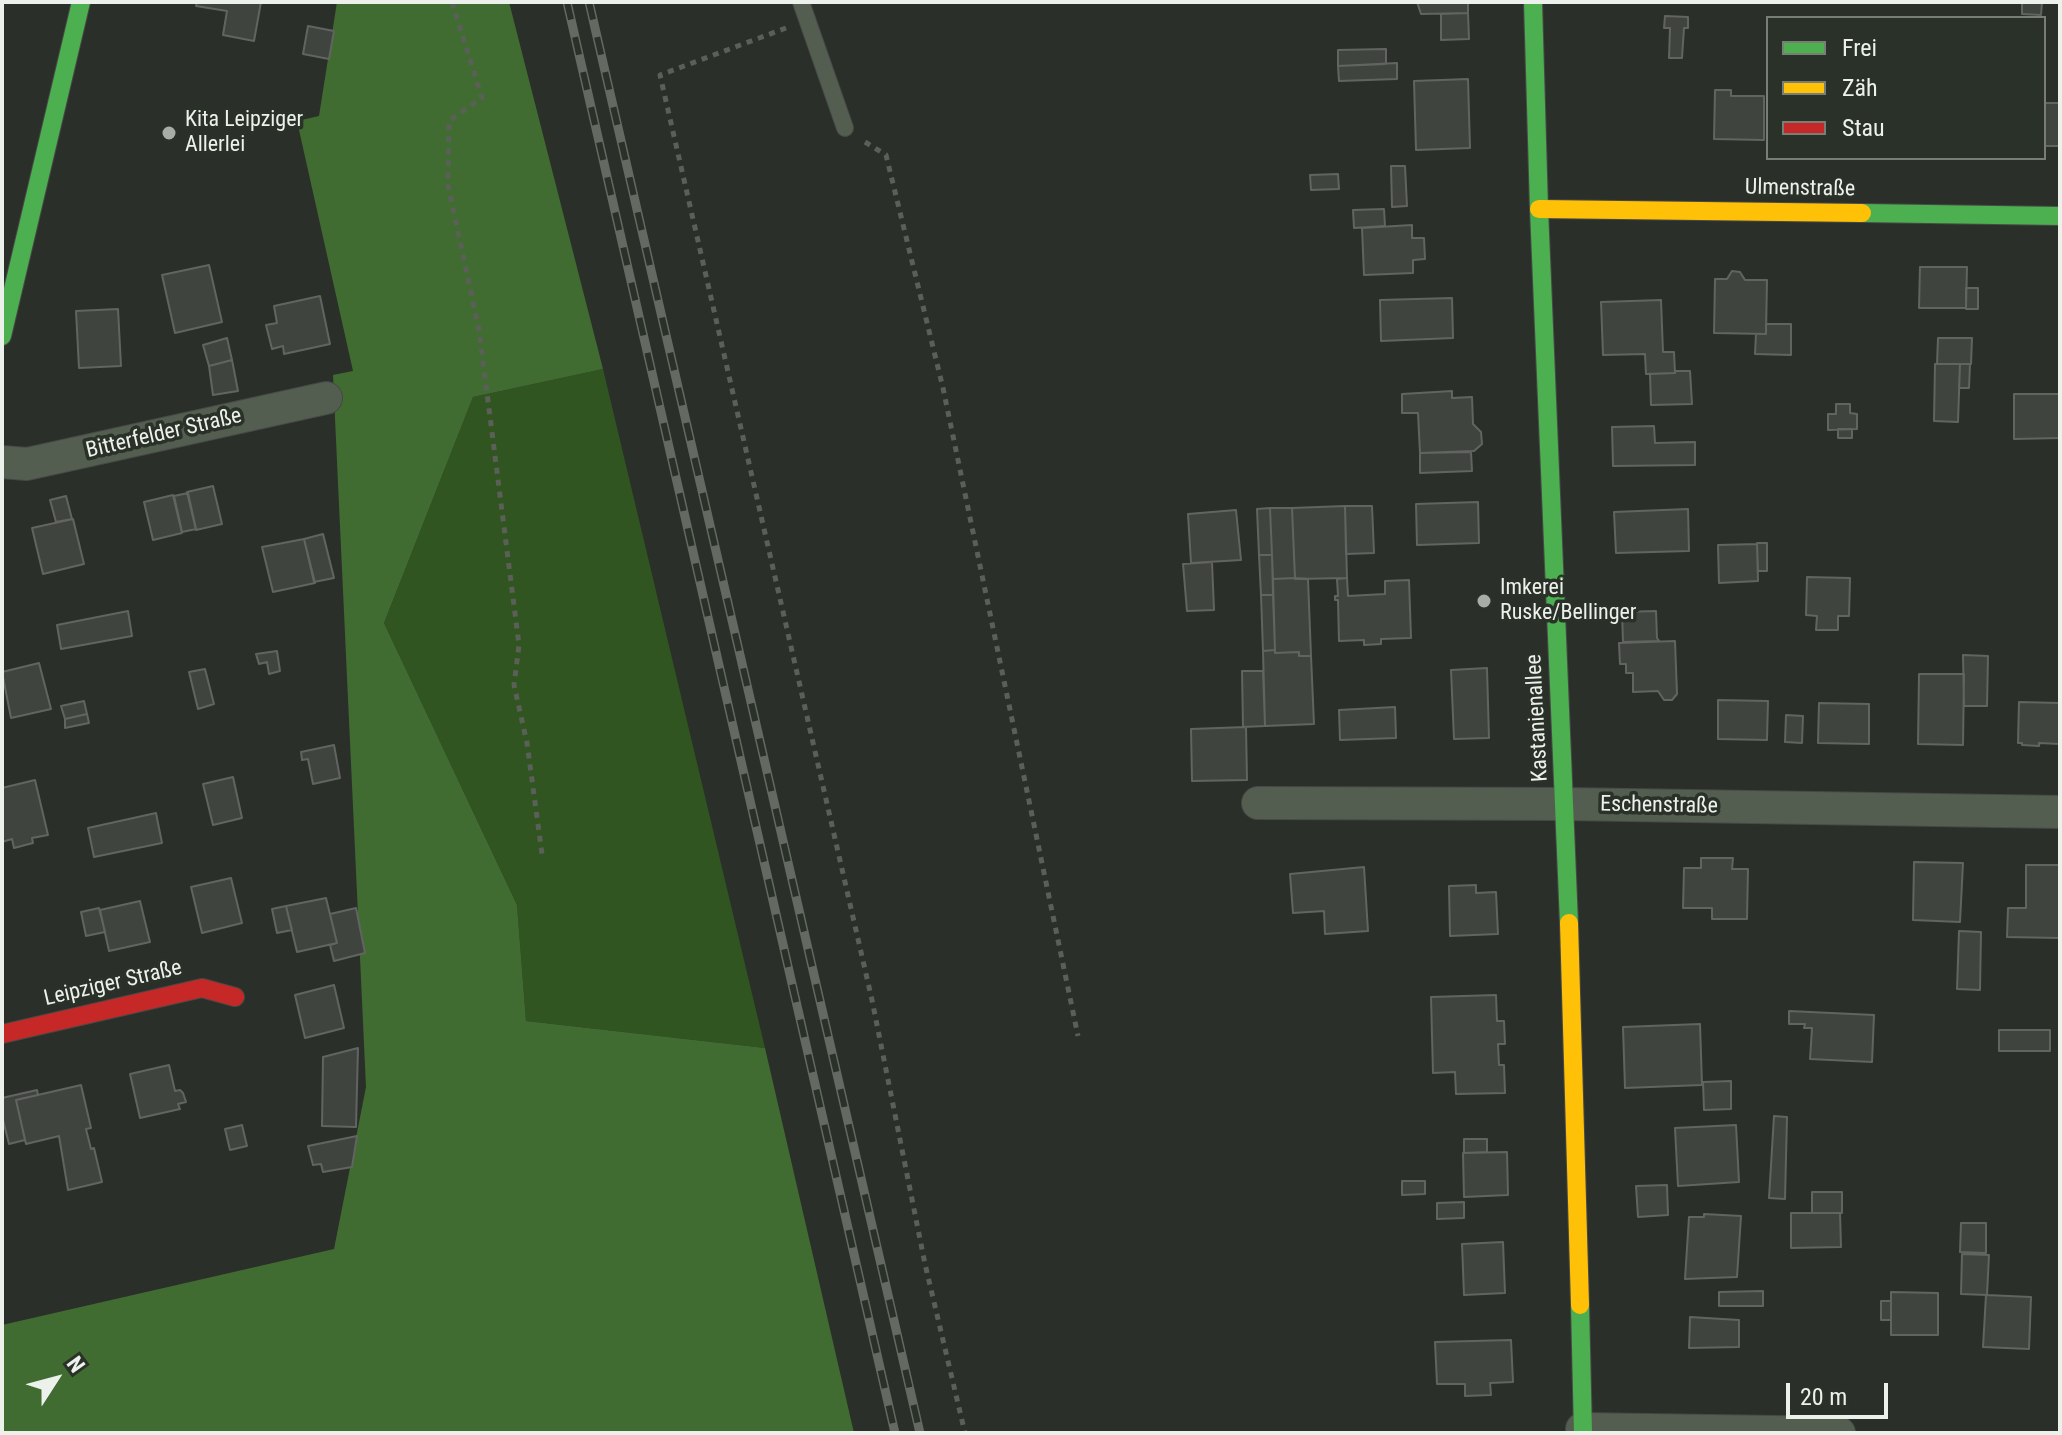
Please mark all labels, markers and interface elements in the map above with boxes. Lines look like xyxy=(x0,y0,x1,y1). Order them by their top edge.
legend xyxy=(1766,16,2046,160)
text: Frei xyxy=(1842,34,1877,62)
text: Zäh xyxy=(1842,74,1878,102)
place label: Kita Leipziger Allerlei xyxy=(185,107,303,158)
text: Stau xyxy=(1842,114,1885,142)
marker: Kita Leipziger Allerlei xyxy=(160,124,178,142)
street label: Ulmenstraße xyxy=(1745,175,1855,203)
street label: Bitterfelder Straße xyxy=(84,403,244,465)
place label: Imkerei Ruske/Bellinger xyxy=(1500,575,1637,626)
marker: Imkerei Ruske/Bellinger xyxy=(1475,592,1493,610)
street label: Kastanienallee xyxy=(1521,654,1555,782)
street label: Eschenstraße xyxy=(1600,792,1718,820)
street label: Leipziger Straße xyxy=(42,955,184,1013)
north arrow xyxy=(16,1339,96,1419)
text: N xyxy=(62,1352,90,1377)
scale bar xyxy=(1790,1367,1892,1417)
text: 20 m xyxy=(1800,1383,1847,1411)

